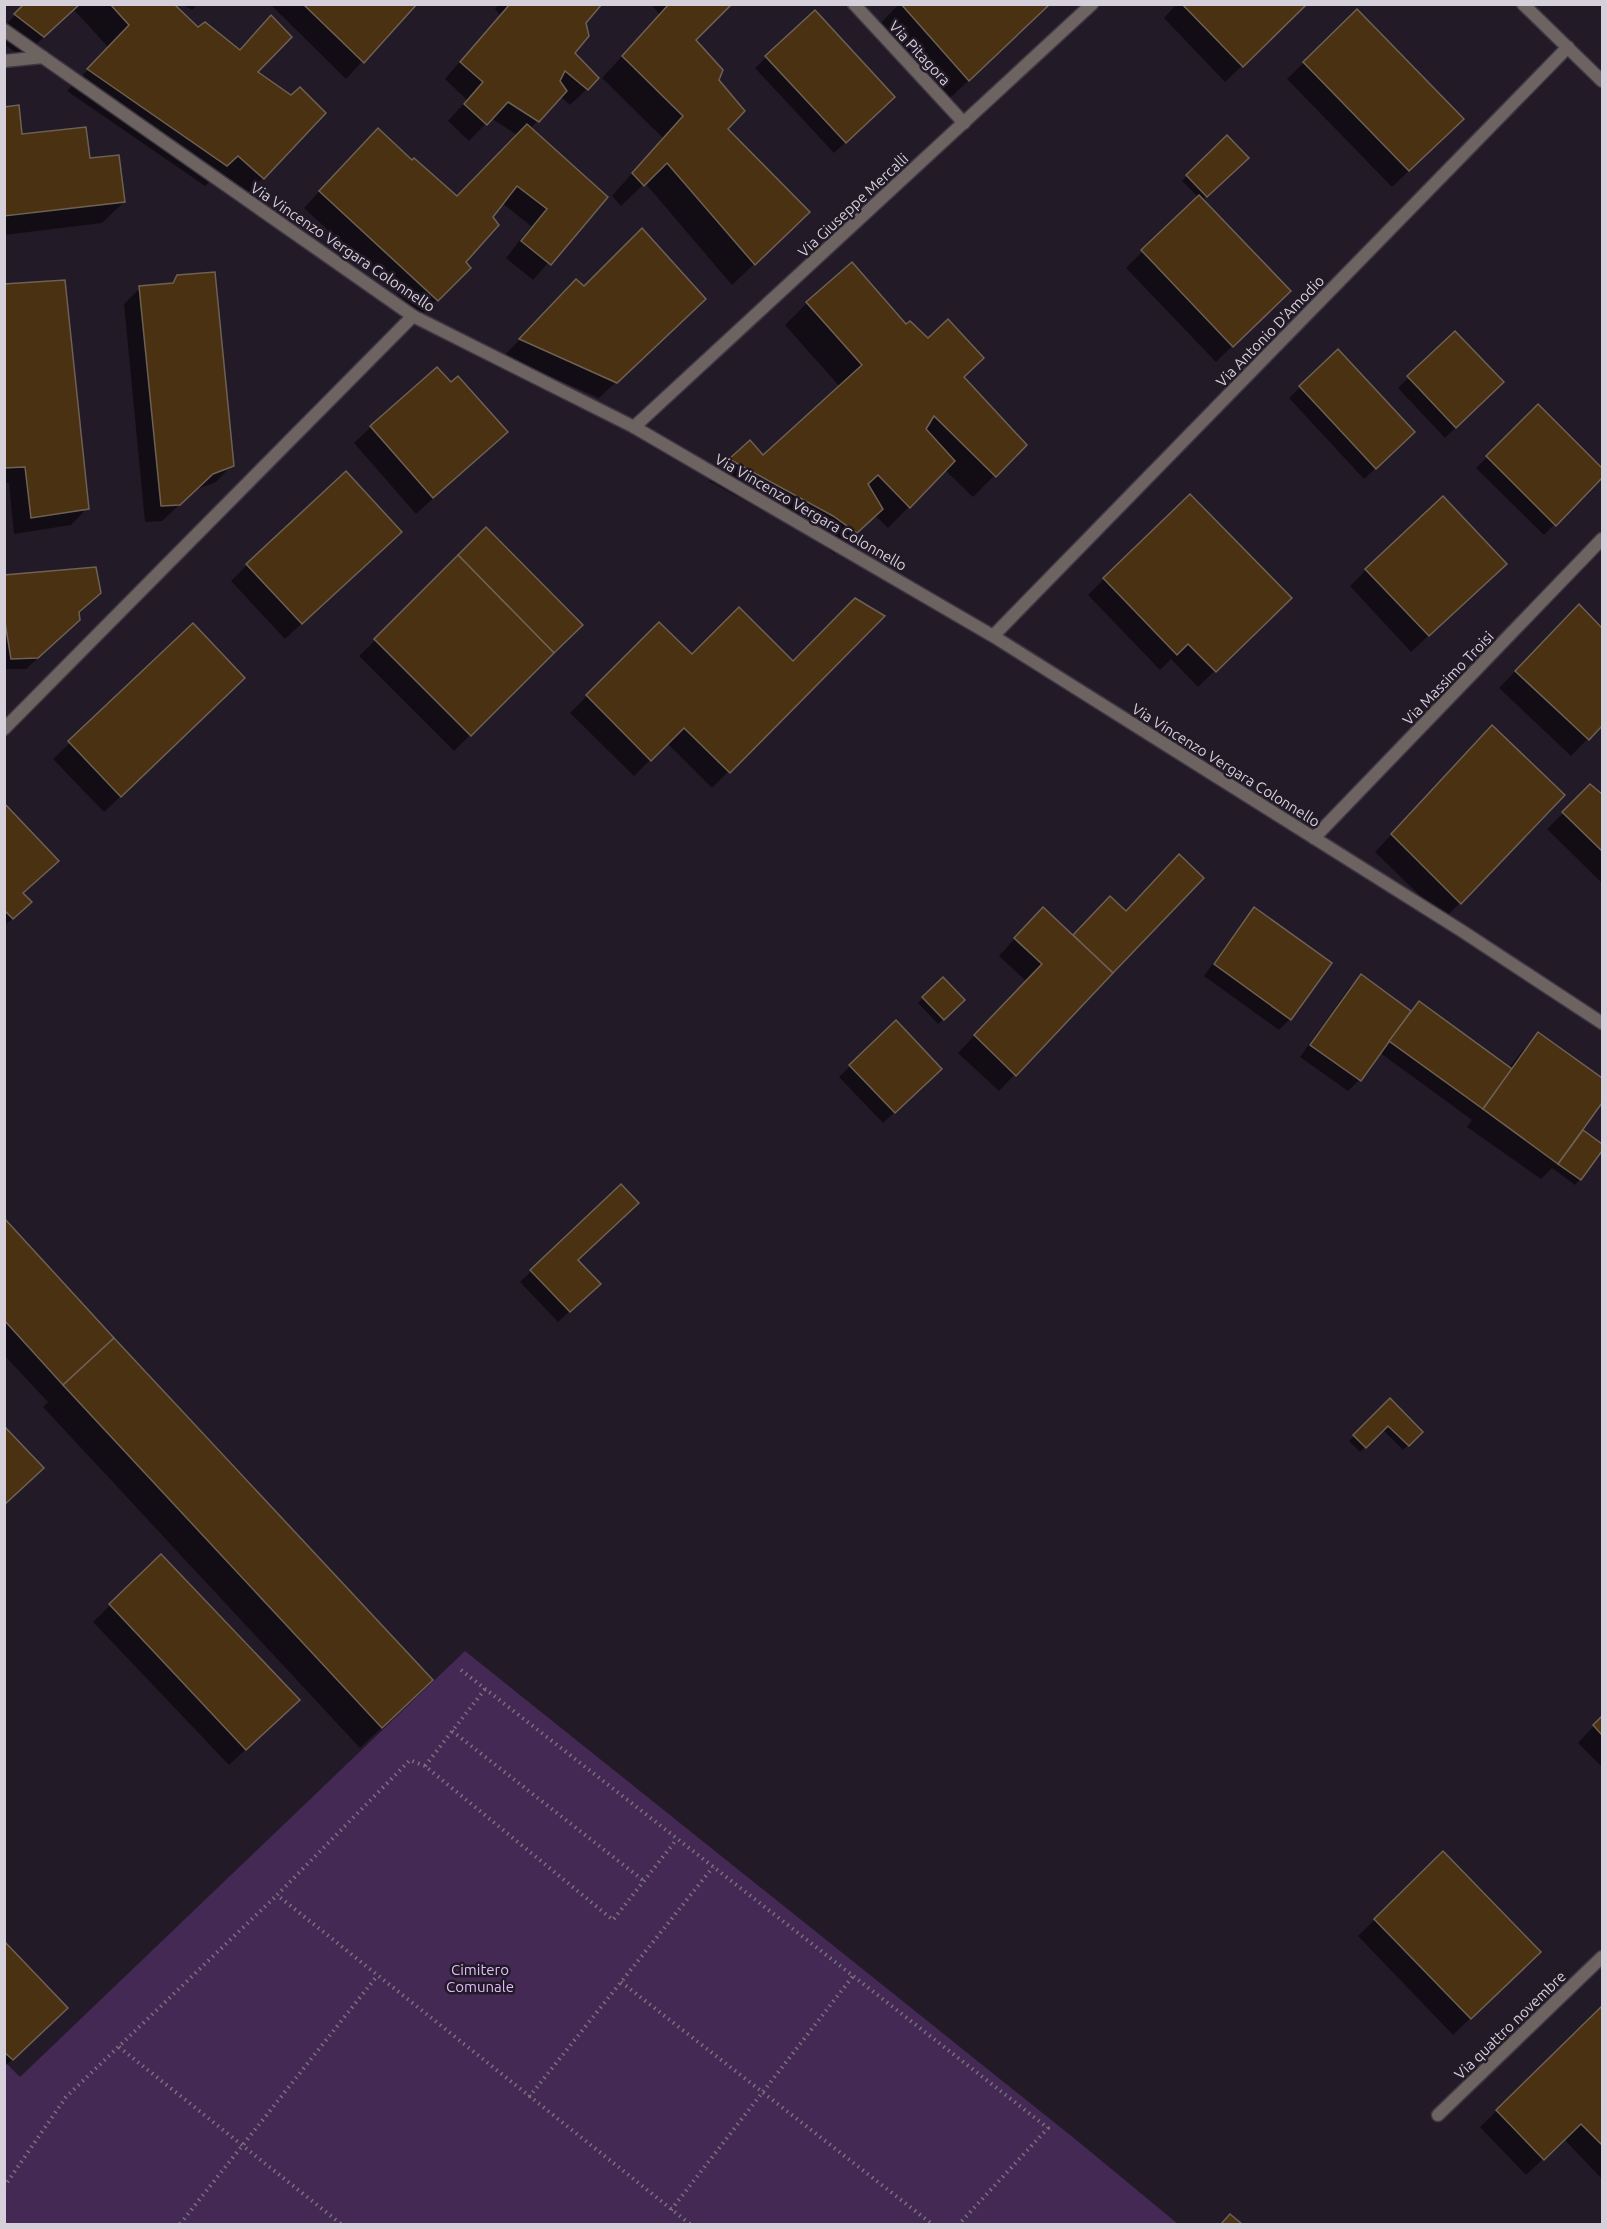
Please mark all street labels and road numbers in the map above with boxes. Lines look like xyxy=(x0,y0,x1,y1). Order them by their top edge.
street label: Via Pitagora xyxy=(886,17,954,89)
street label: Via Giuseppe Mercalli xyxy=(794,150,912,260)
street label: Via Vincenzo Vergara Colonnello xyxy=(248,179,438,315)
street label: Via Antonio D'Amodio xyxy=(1213,272,1327,390)
street label: Via Vincenzo Vergara Colonnello xyxy=(712,450,910,574)
street label: Via Massimo Troisi xyxy=(1399,628,1497,728)
street label: Via Vincenzo Vergara Colonnello xyxy=(1129,700,1323,830)
street label: Via quattro novembre xyxy=(1451,1967,1569,2083)

